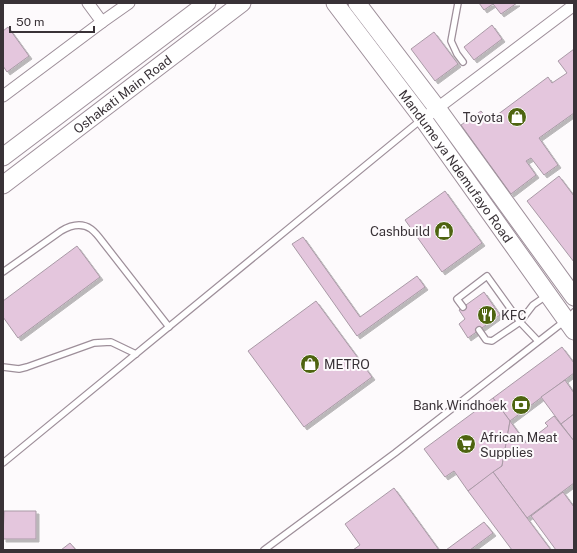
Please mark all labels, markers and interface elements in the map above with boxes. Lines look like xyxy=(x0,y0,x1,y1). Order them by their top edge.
scale bar xyxy=(10,8,94,34)
text: 50 m xyxy=(16,15,44,29)
street label: Oshakati Main Road xyxy=(70,52,175,137)
street label: Mandume ya Ndemufayo Road xyxy=(396,87,515,245)
shop icon: Toyota xyxy=(506,106,528,128)
place label: Toyota xyxy=(463,110,503,125)
shop icon: Cashbuild xyxy=(433,220,455,242)
place label: Cashbuild xyxy=(370,224,430,239)
restaurant icon: KFC xyxy=(476,304,498,326)
place label: KFC xyxy=(501,308,527,323)
shop icon: METRO xyxy=(299,353,321,375)
place label: METRO xyxy=(324,357,370,372)
bank icon: Bank Windhoek xyxy=(510,394,532,416)
place label: Bank Windhoek xyxy=(413,398,507,413)
place label: African Meat Supplies xyxy=(480,430,558,460)
supermarket icon: African Meat Supplies xyxy=(455,433,477,455)

